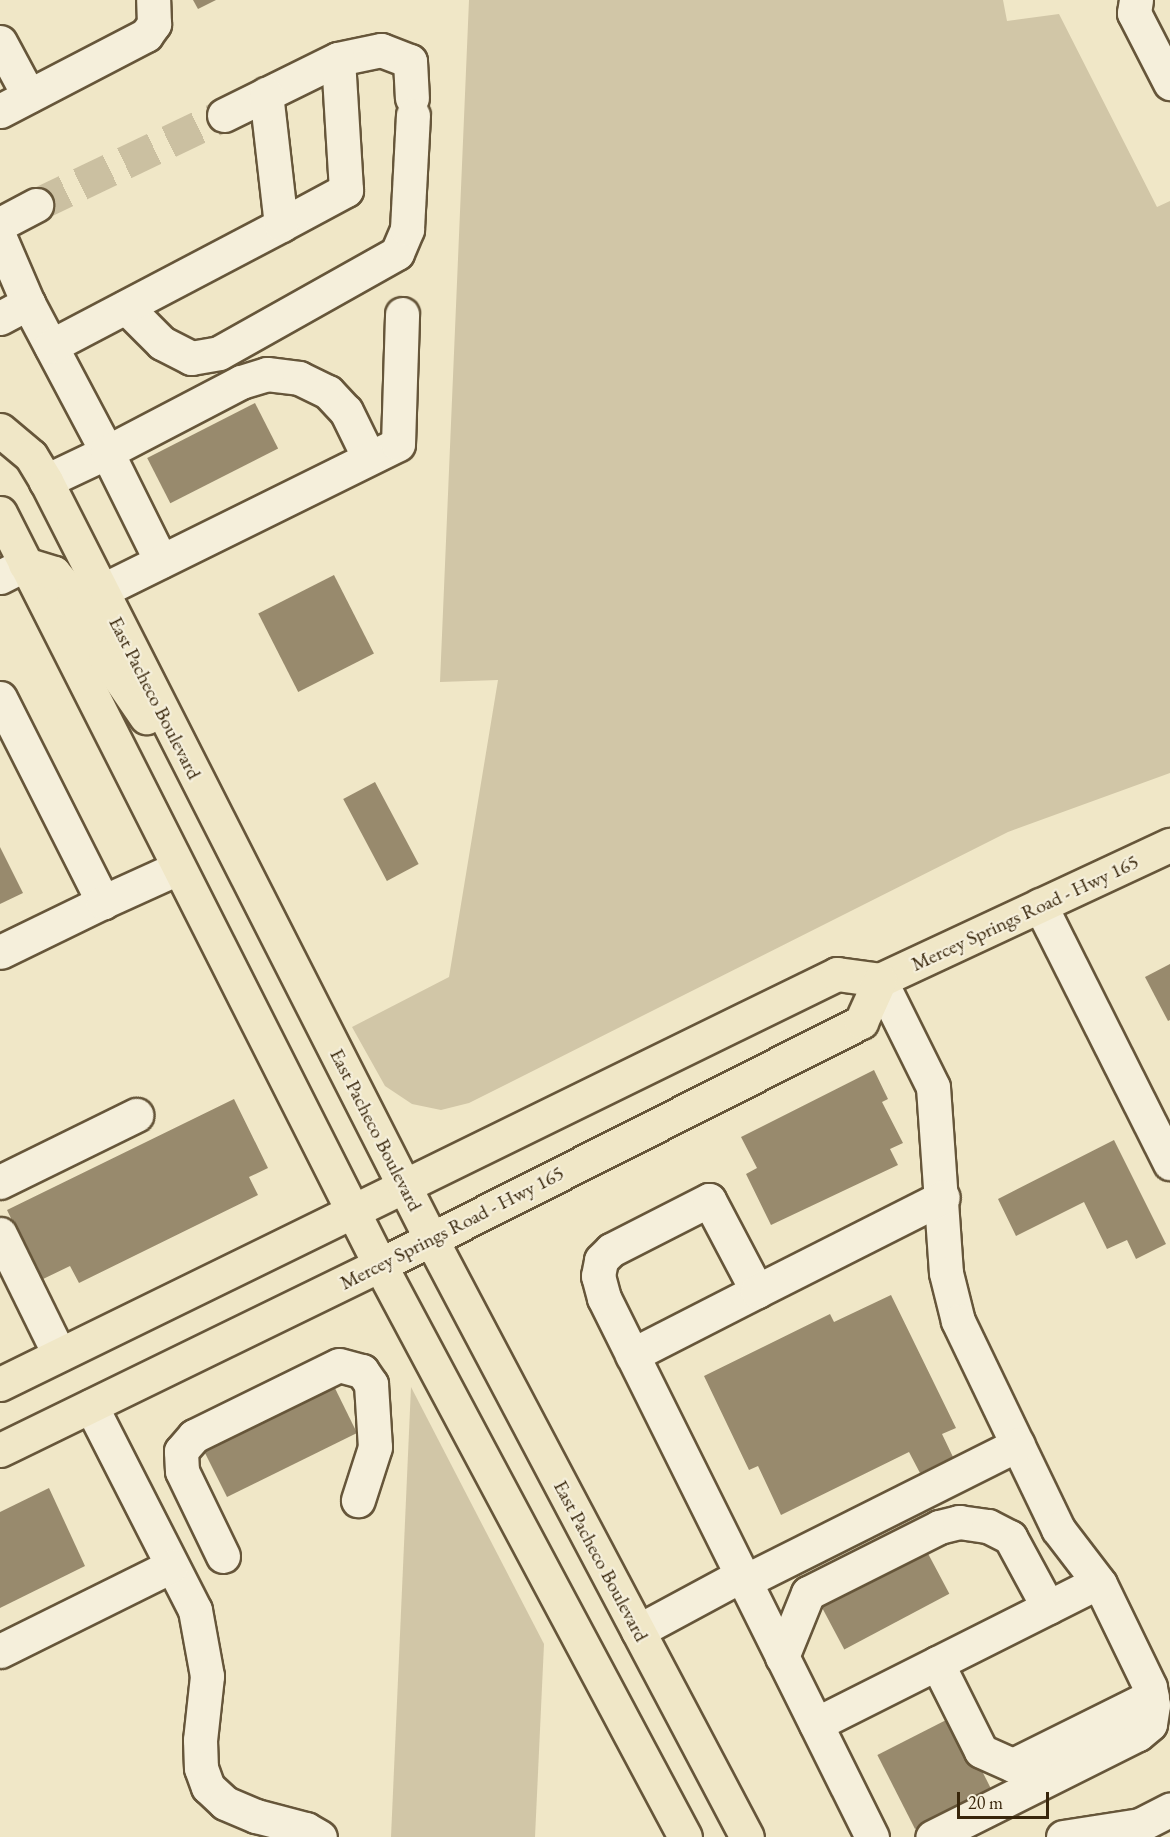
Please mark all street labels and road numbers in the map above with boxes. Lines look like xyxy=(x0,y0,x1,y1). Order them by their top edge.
street label: East Pacheco Boulevard xyxy=(104,613,206,783)
street label: Mercey Springs Road - Hwy 165 xyxy=(907,850,1143,976)
street label: East Pacheco Boulevard xyxy=(325,1045,427,1215)
street label: Mercey Springs Road - Hwy 165 xyxy=(336,1161,568,1295)
street label: East Pacheco Boulevard xyxy=(548,1476,654,1646)

